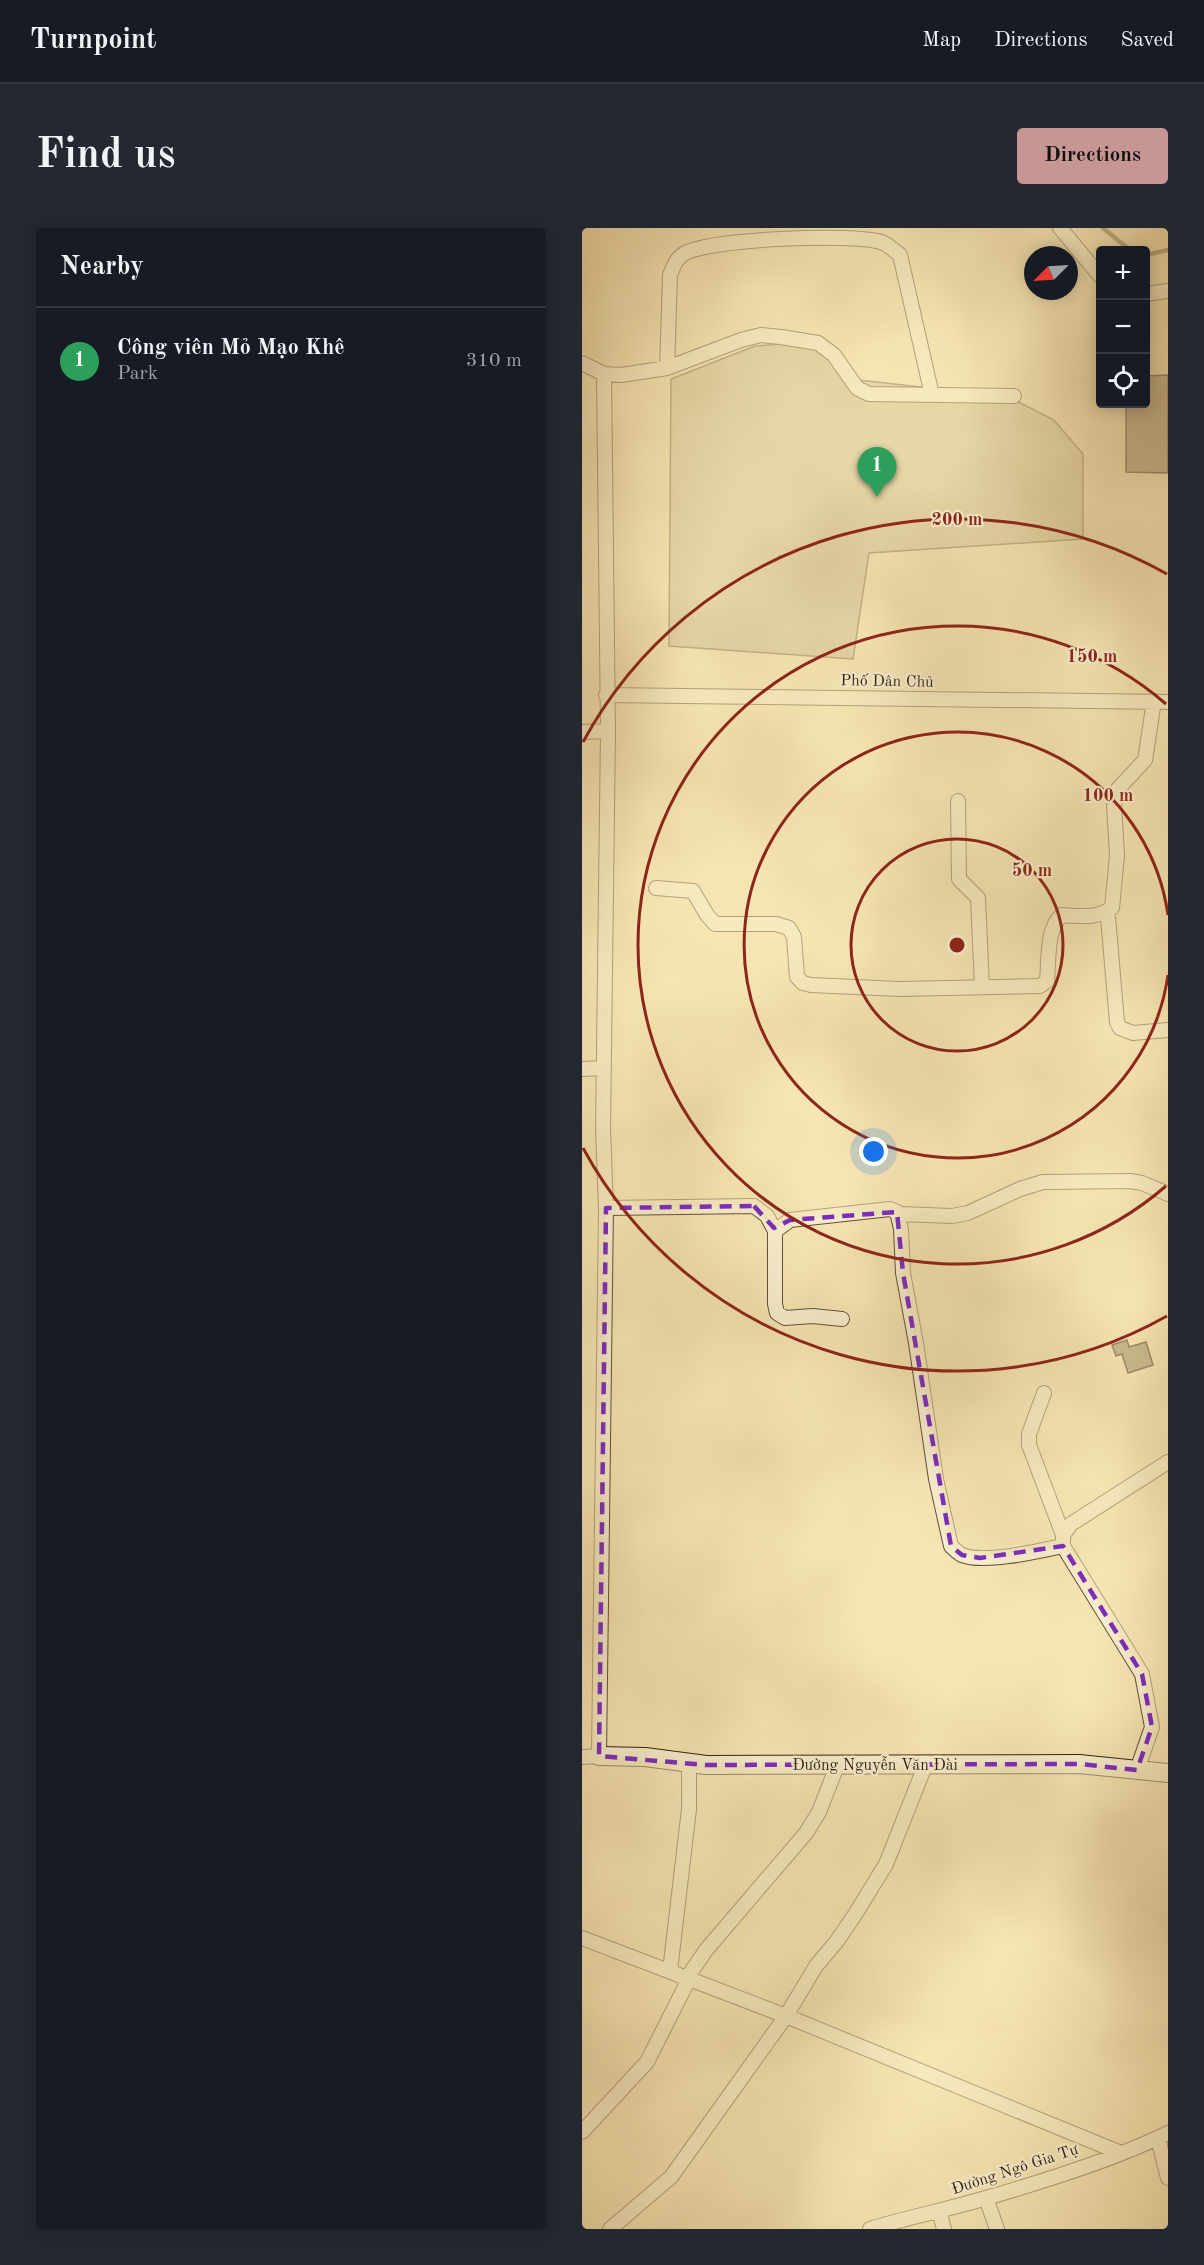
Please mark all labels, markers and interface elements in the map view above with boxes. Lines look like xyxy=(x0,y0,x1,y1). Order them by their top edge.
text: Turnpoint xyxy=(30,27,157,55)
text: Map xyxy=(922,30,961,51)
text: Directions xyxy=(994,30,1088,51)
text: Saved xyxy=(1121,30,1174,51)
button: Directions xyxy=(1017,128,1168,184)
text: Find us xyxy=(36,135,175,177)
north arrow xyxy=(1024,246,1078,300)
map controls xyxy=(1096,246,1150,408)
button: + xyxy=(1096,246,1150,300)
text: Nearby xyxy=(60,254,144,280)
button: − xyxy=(1096,300,1150,354)
text: Công viên Mỏ Mạo Khê xyxy=(117,337,345,359)
text: 1 xyxy=(74,351,85,371)
text: 310 m xyxy=(466,351,522,371)
button: locate xyxy=(1096,354,1150,408)
text: Park xyxy=(117,364,158,384)
pin: 1 xyxy=(858,448,896,497)
text: 200 m xyxy=(932,511,982,529)
text: 150 m xyxy=(1067,648,1117,666)
street label: Phố Dân Chủ xyxy=(840,671,934,691)
text: 100 m xyxy=(1083,787,1133,805)
text: 50 m xyxy=(1012,862,1052,880)
centre of rings xyxy=(947,935,967,955)
your location xyxy=(859,1137,888,1166)
street label: Đường Nguyễn Văn Đài xyxy=(792,1755,958,1774)
street label: Đường Ngô Gia Tự xyxy=(950,2142,1081,2198)

